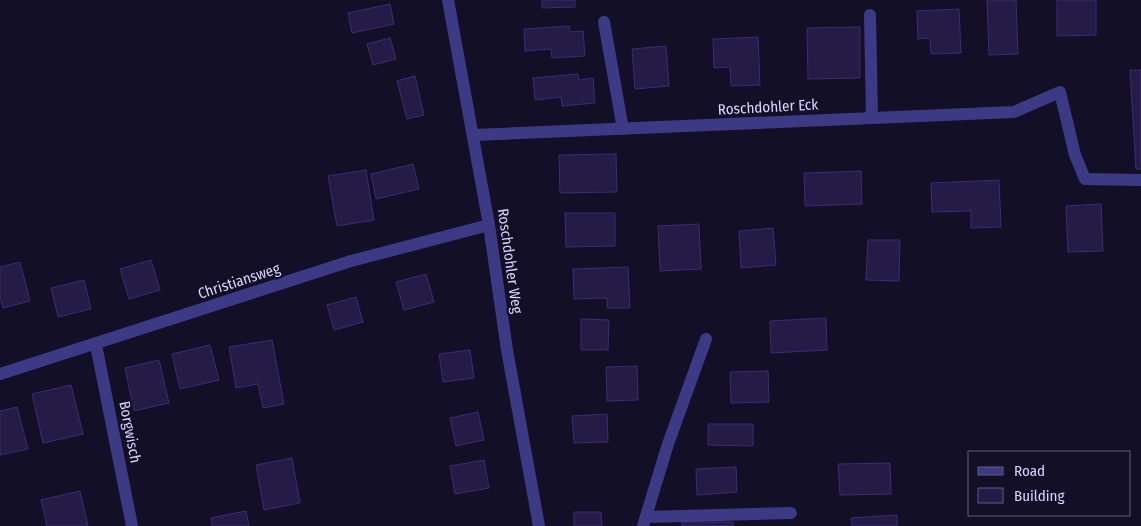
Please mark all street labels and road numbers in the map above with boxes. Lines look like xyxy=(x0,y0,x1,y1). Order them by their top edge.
street label: Roschdohler Eck xyxy=(717,95,819,119)
street label: Roschdohler Weg xyxy=(494,207,526,315)
street label: Christiansweg xyxy=(196,259,282,303)
street label: Borgwisch xyxy=(115,400,145,464)

